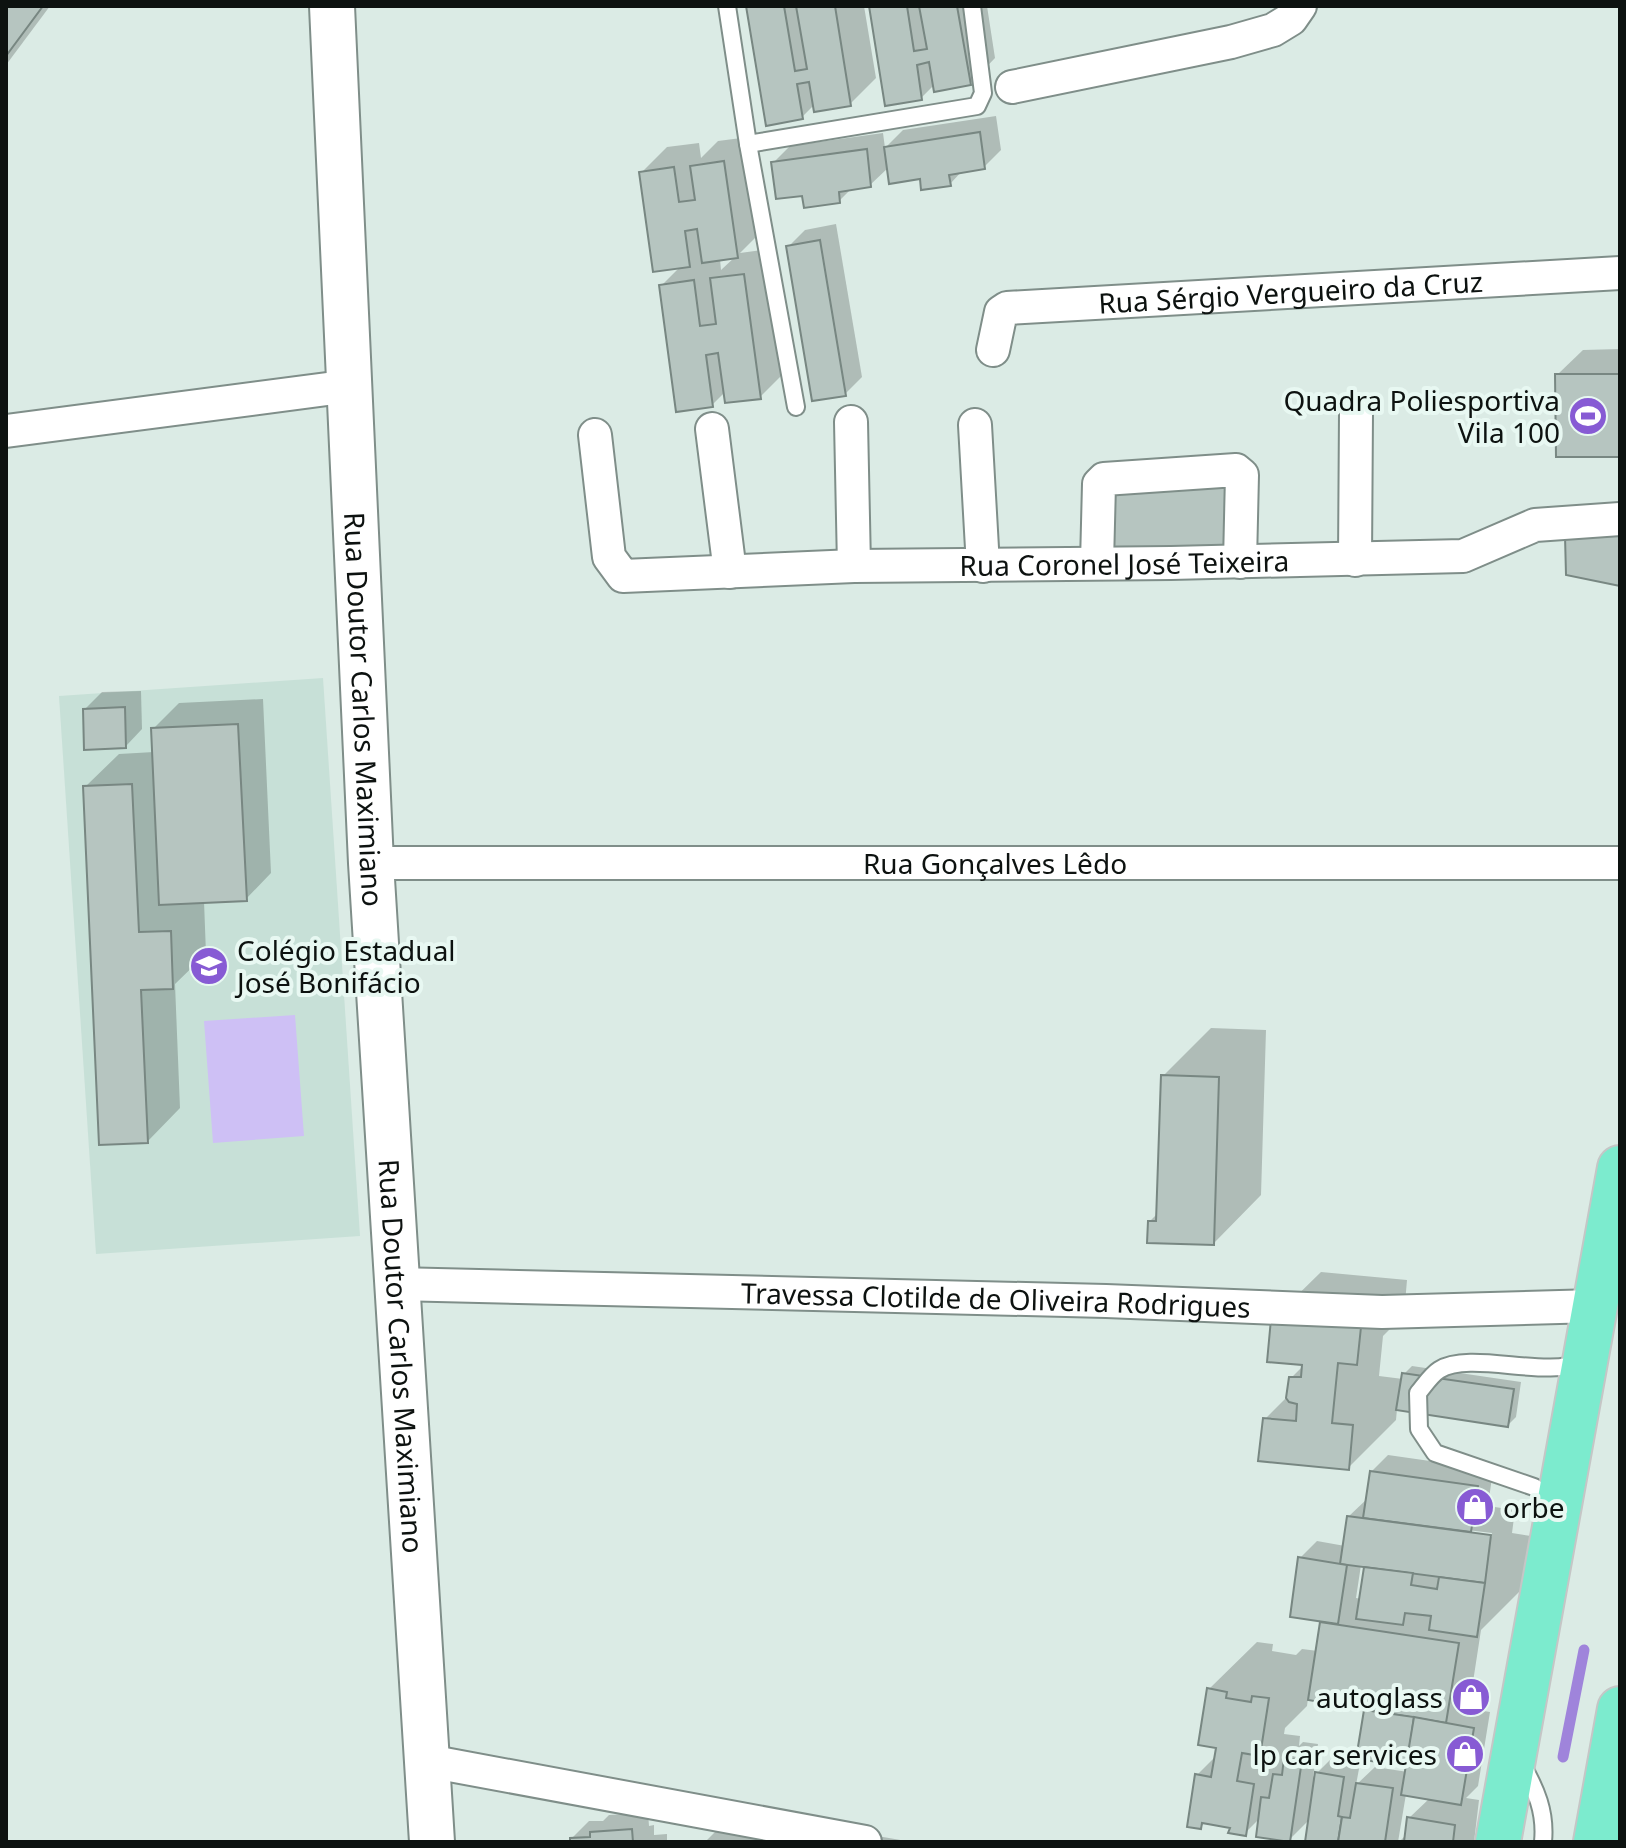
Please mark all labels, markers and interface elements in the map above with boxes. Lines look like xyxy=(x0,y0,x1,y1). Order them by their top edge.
street label: Rua Sérgio Vergueiro da Cruz xyxy=(1097,262,1484,322)
place label: Quadra Poliesportiva Vila 100 xyxy=(1283,381,1560,451)
sports icon: Quadra Poliesportiva Vila 100 xyxy=(1567,395,1609,437)
street label: Rua Doutor Carlos Maximiano xyxy=(336,511,393,908)
street label: Rua Coronel José Teixeira xyxy=(959,541,1290,584)
street label: Rua Gonçalves Lêdo xyxy=(863,844,1127,882)
place label: Colégio Estadual José Bonifácio xyxy=(234,931,456,1001)
school or university icon: Colégio Estadual José Bonifácio xyxy=(188,945,230,987)
street label: Rua Doutor Carlos Maximiano xyxy=(370,1158,433,1554)
street label: Travessa Clotilde de Oliveira Rodrigues xyxy=(741,1273,1251,1326)
shop icon: orbe xyxy=(1454,1486,1496,1528)
place label: orbe xyxy=(1503,1488,1565,1526)
shop icon: autoglass xyxy=(1450,1676,1492,1718)
place label: autoglass xyxy=(1316,1678,1443,1716)
shop icon: lp car services xyxy=(1444,1733,1486,1775)
place label: lp car services xyxy=(1252,1735,1437,1773)

